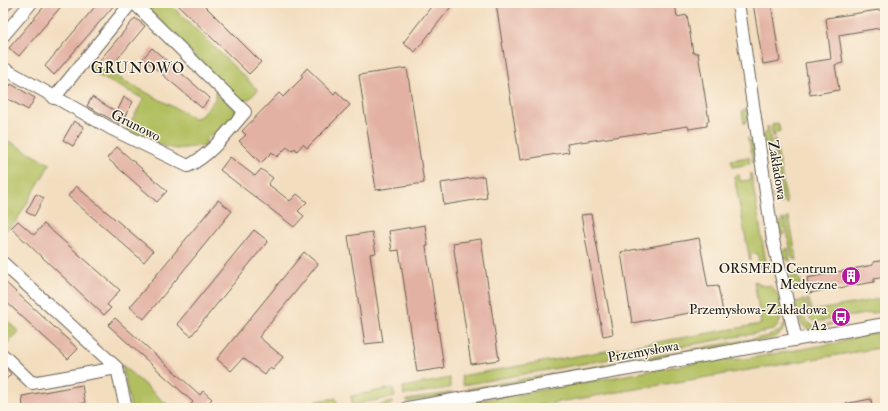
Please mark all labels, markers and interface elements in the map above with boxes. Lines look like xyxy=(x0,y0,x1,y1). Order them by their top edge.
district label: GRUNOWO xyxy=(91,59,185,78)
street label: Grunowo xyxy=(108,106,164,145)
street label: Zakładowa xyxy=(764,139,791,201)
place label: ORSMED Centrum Medyczne xyxy=(719,260,837,294)
building icon: ORSMED Centrum Medyczne xyxy=(840,265,862,287)
place label: Przemysłowa-Zakładowa A2 xyxy=(689,301,827,334)
bus stop icon: Przemysłowa-Zakładowa A2 xyxy=(830,306,852,328)
street label: Przemysłowa xyxy=(606,337,680,367)

